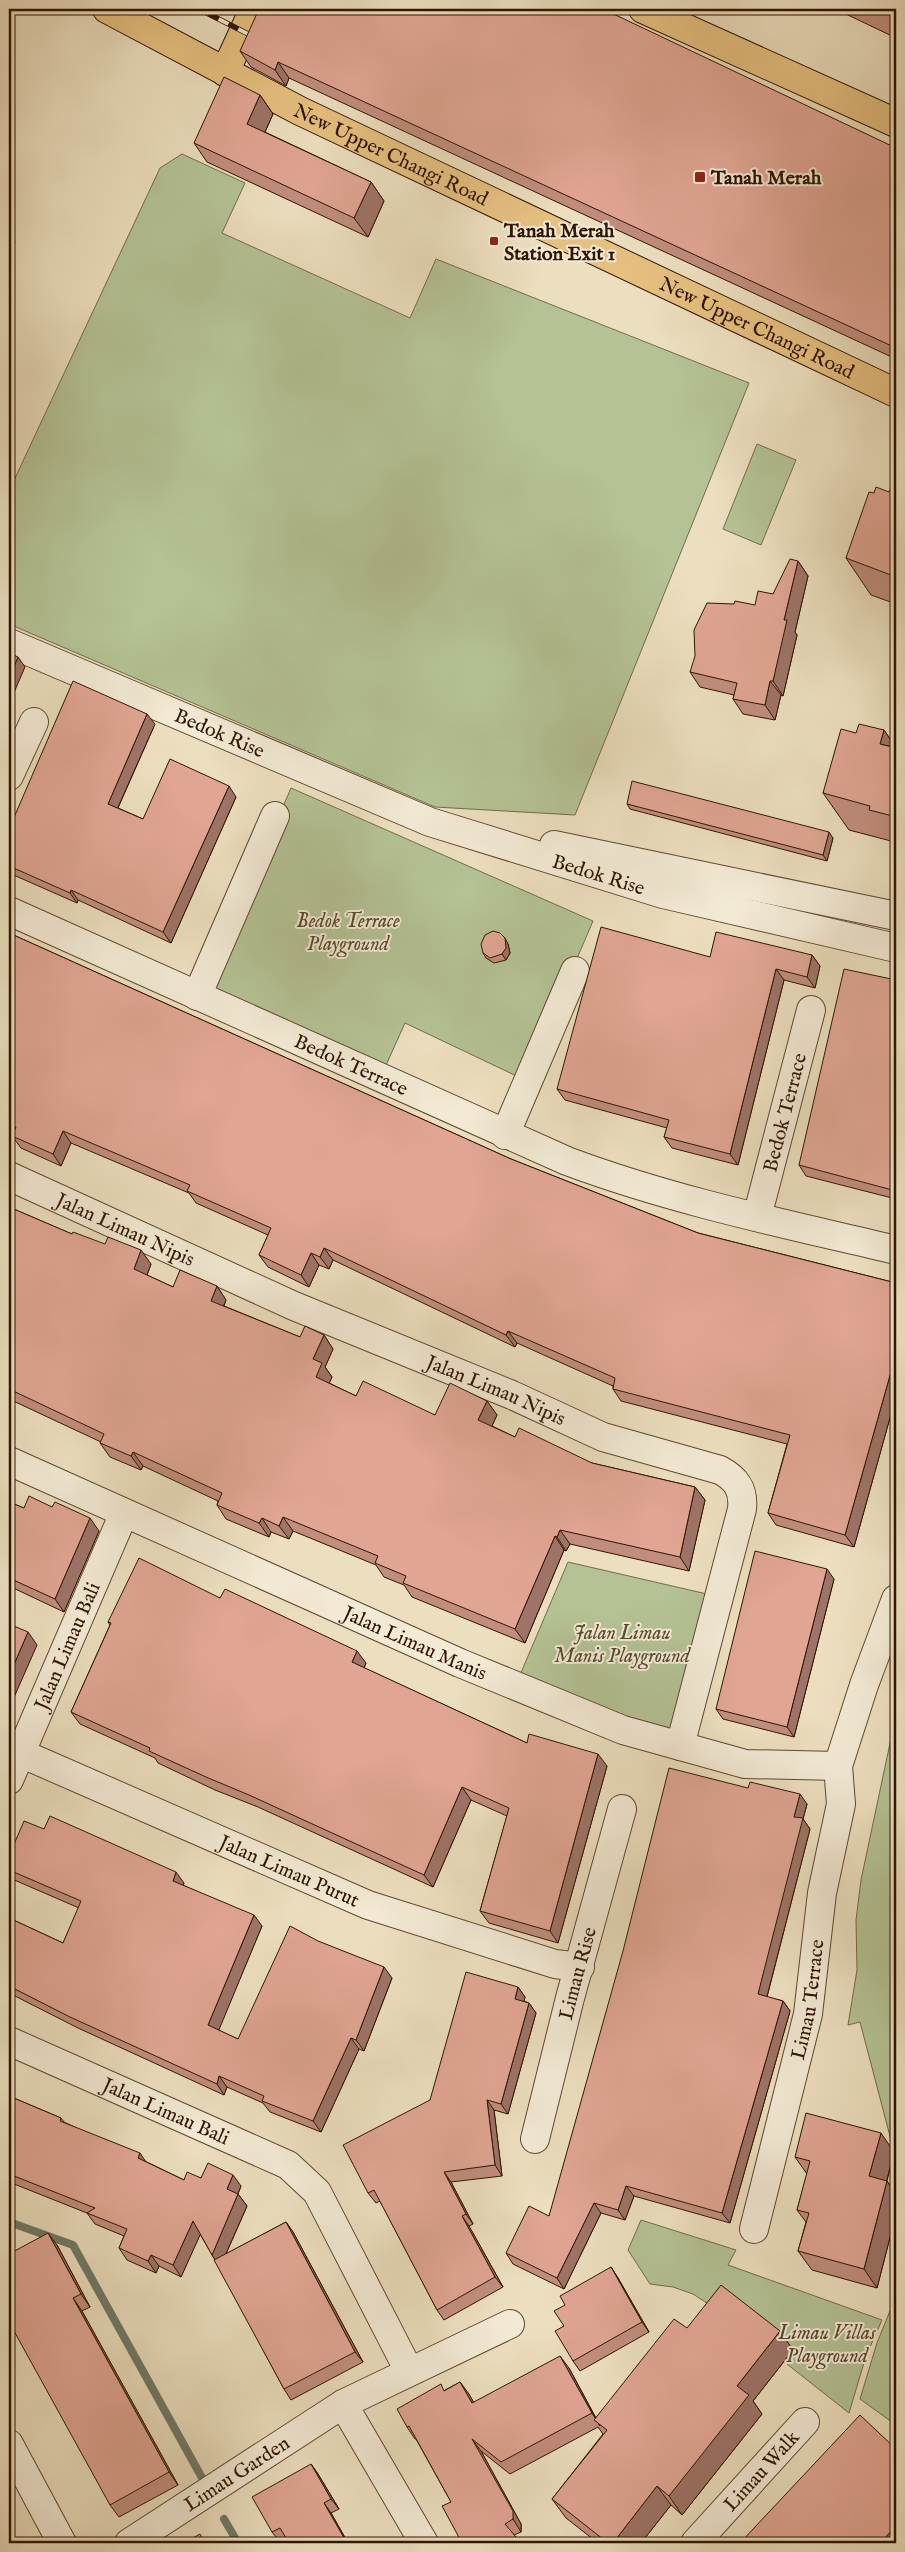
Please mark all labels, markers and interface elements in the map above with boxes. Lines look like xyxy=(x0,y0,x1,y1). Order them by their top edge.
street label: New Upper Changi Road xyxy=(289,99,492,212)
place label: Tanah Merah xyxy=(710,166,822,191)
marker: Tanah Merah xyxy=(693,170,707,184)
place label: Tanah Merah Station Exit 1 xyxy=(503,219,615,267)
marker: Tanah Merah Station Exit 1 xyxy=(488,235,500,247)
street label: New Upper Changi Road xyxy=(655,272,858,386)
street label: Bedok Rise xyxy=(170,704,268,764)
street label: Bedok Rise xyxy=(549,849,648,902)
park label: Bedok Terrace Playground xyxy=(296,909,400,958)
street label: Bedok Terrace xyxy=(290,1029,411,1102)
street label: Bedok Terrace xyxy=(758,1051,813,1175)
street label: Jalan Limau Nipis xyxy=(50,1187,198,1273)
street label: Jalan Limau Nipis xyxy=(420,1349,569,1432)
street label: Jalan Limau Bali xyxy=(29,1579,107,1716)
street label: Jalan Limau Manis xyxy=(337,1600,490,1687)
park label: Jalan Limau Manis Playground xyxy=(554,1621,692,1670)
street label: Jalan Limau Purut xyxy=(213,1830,363,1914)
street label: Limau Rise xyxy=(554,1924,603,2023)
street label: Limau Terrace xyxy=(786,1938,831,2062)
street label: Jalan Limau Bali xyxy=(96,2072,233,2151)
park label: Limau Villas Playground xyxy=(777,2321,876,2370)
street label: Limau Walk xyxy=(719,2425,805,2517)
street label: Limau Garden xyxy=(180,2431,295,2518)

